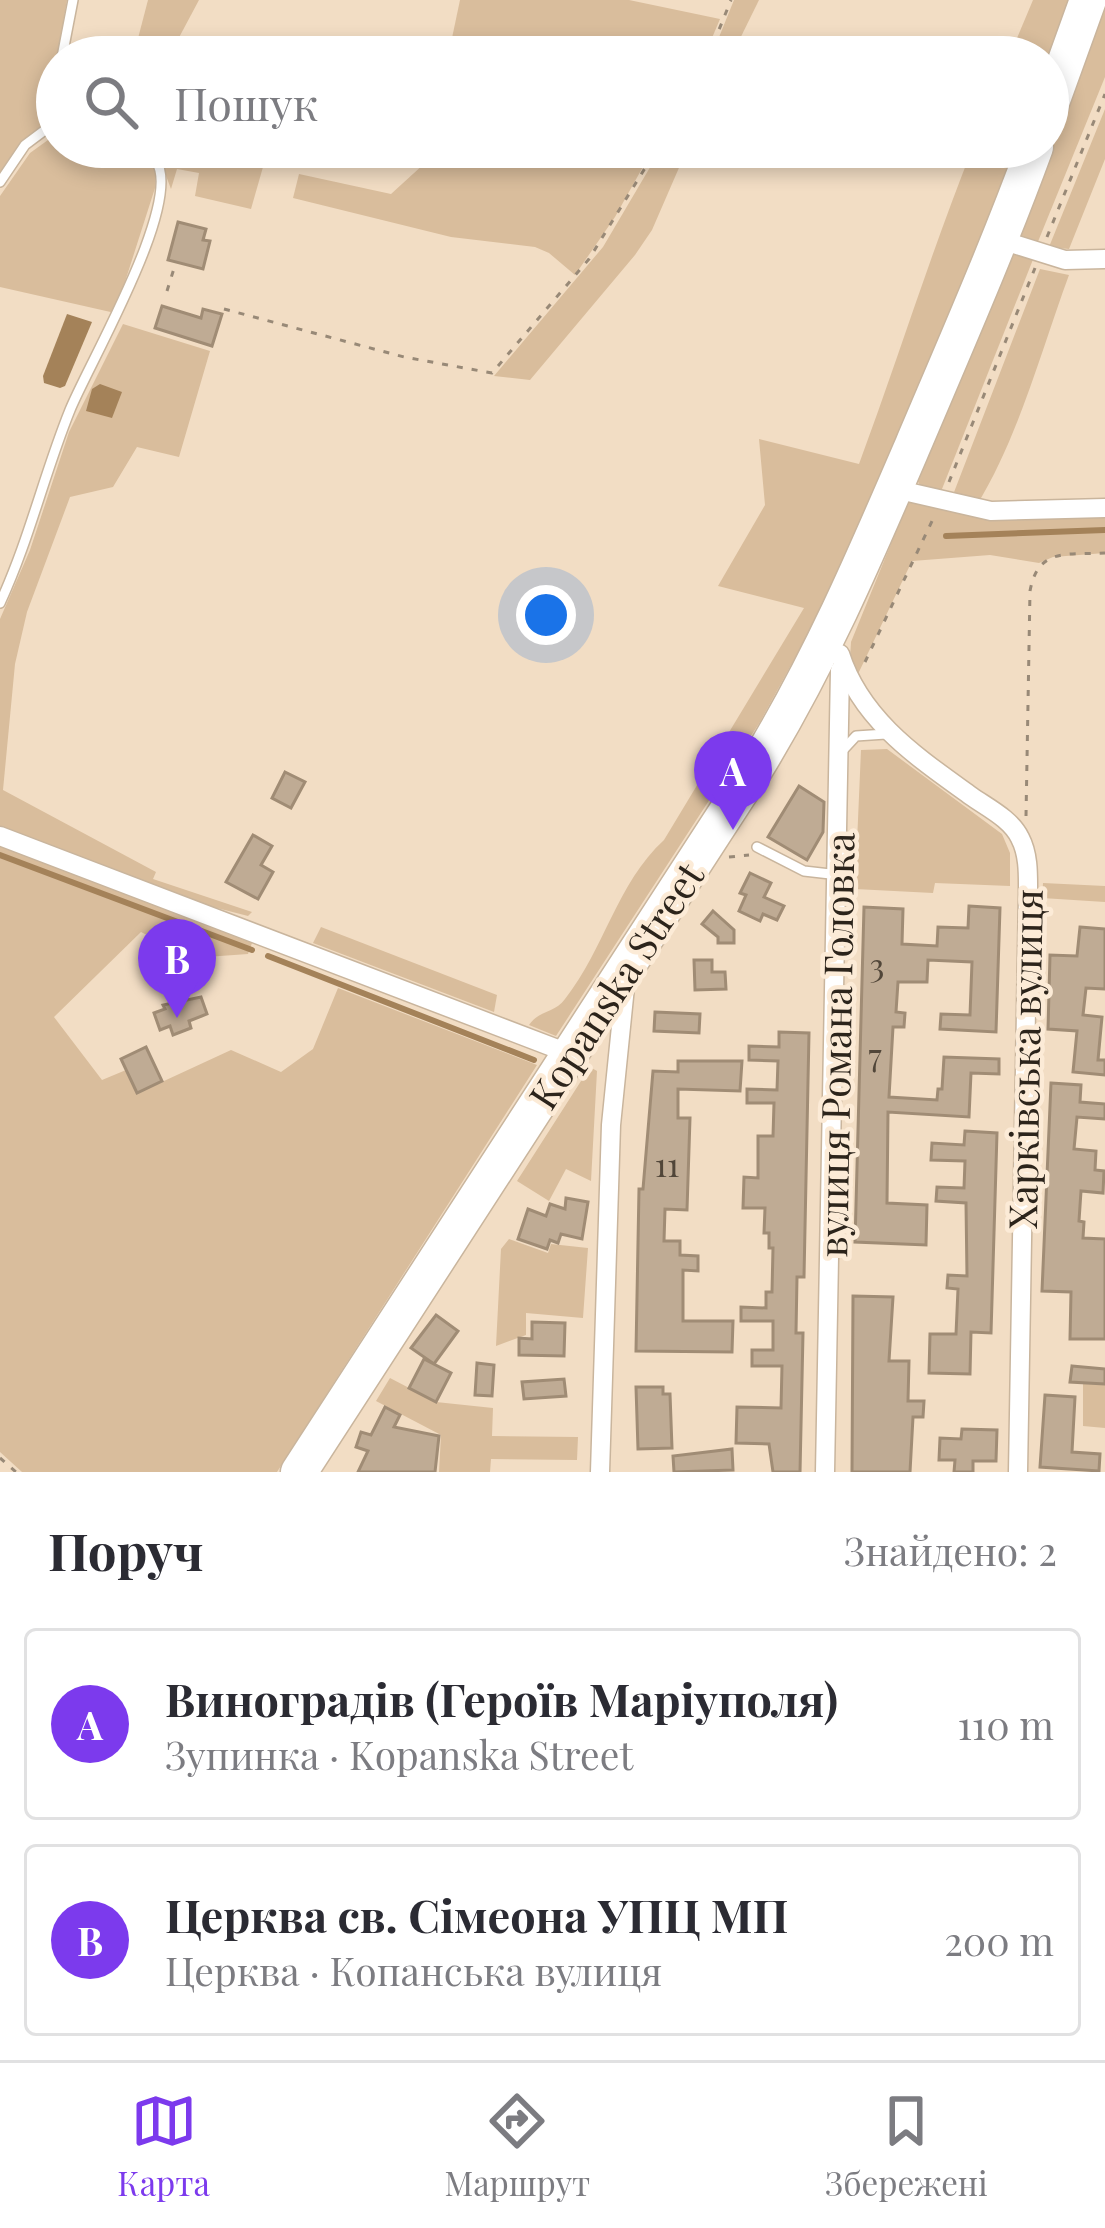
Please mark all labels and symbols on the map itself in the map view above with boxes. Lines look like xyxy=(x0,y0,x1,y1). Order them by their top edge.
your location xyxy=(516,585,576,645)
pin: A xyxy=(694,731,772,830)
street label: вулиця Романа Головка xyxy=(805,831,865,1258)
street label: Kopanska Street xyxy=(516,851,715,1118)
street label: Харківська вулиця xyxy=(995,888,1053,1230)
pin: B xyxy=(138,919,216,1018)
house number: 3 xyxy=(870,942,884,986)
house number: 7 xyxy=(868,1032,882,1076)
house number: 11 xyxy=(655,1141,679,1185)

